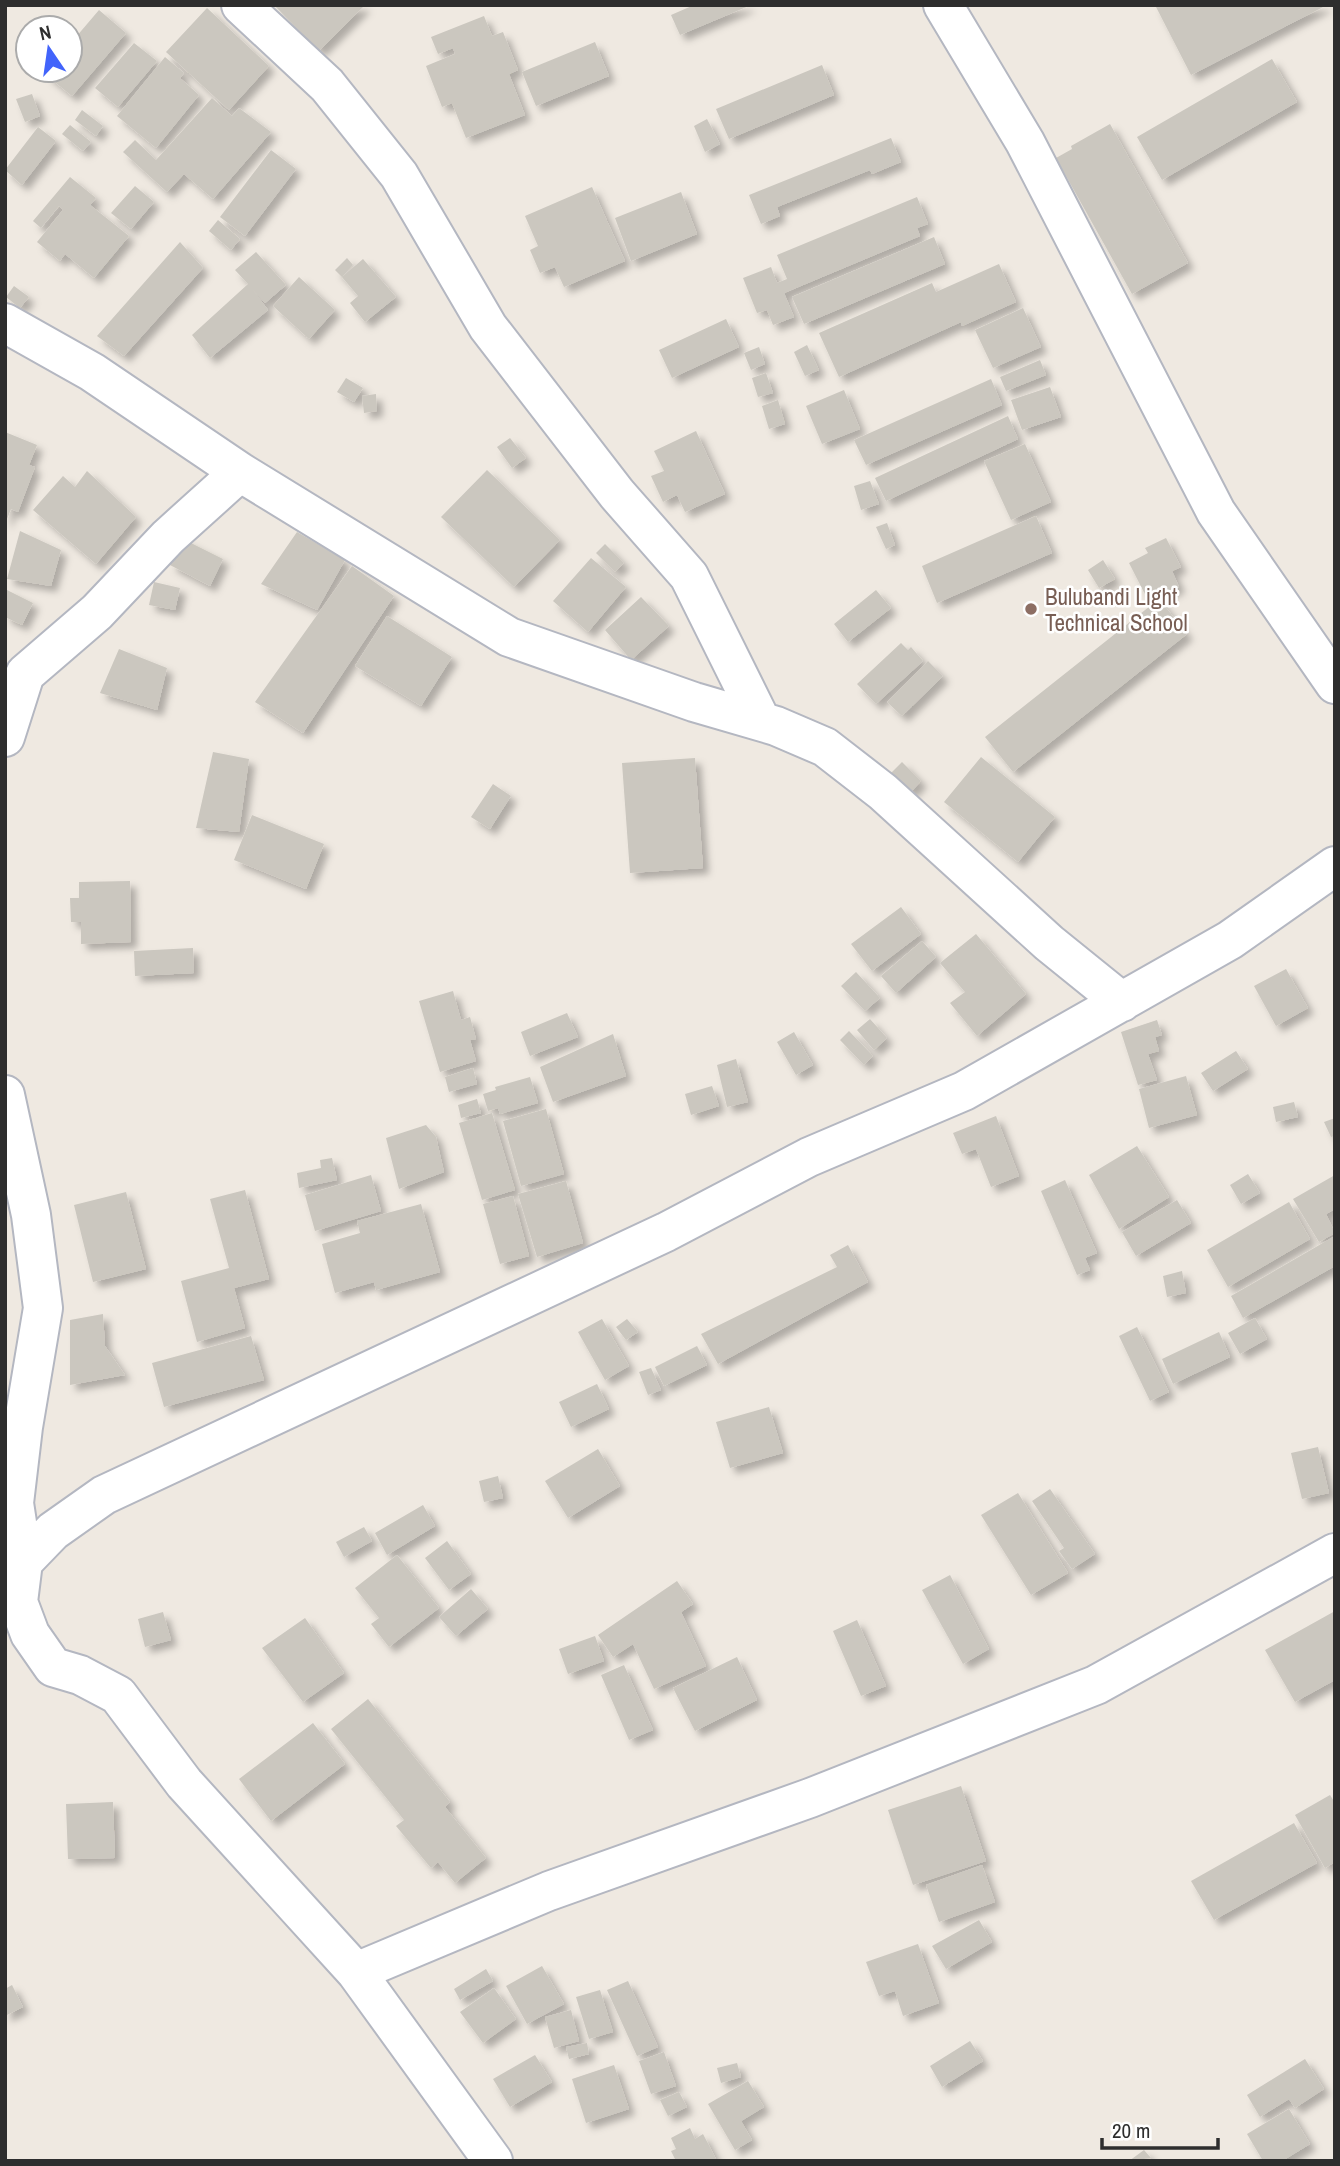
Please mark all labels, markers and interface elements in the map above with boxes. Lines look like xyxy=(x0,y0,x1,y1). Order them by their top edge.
north arrow xyxy=(14,14,84,84)
text: N xyxy=(37,19,54,46)
place label: Bulubandi Light Technical School xyxy=(1045,581,1188,638)
marker: Bulubandi Light Technical School xyxy=(1023,601,1039,617)
scale bar xyxy=(1102,2106,1218,2150)
text: 20 m xyxy=(1112,2116,1150,2145)

